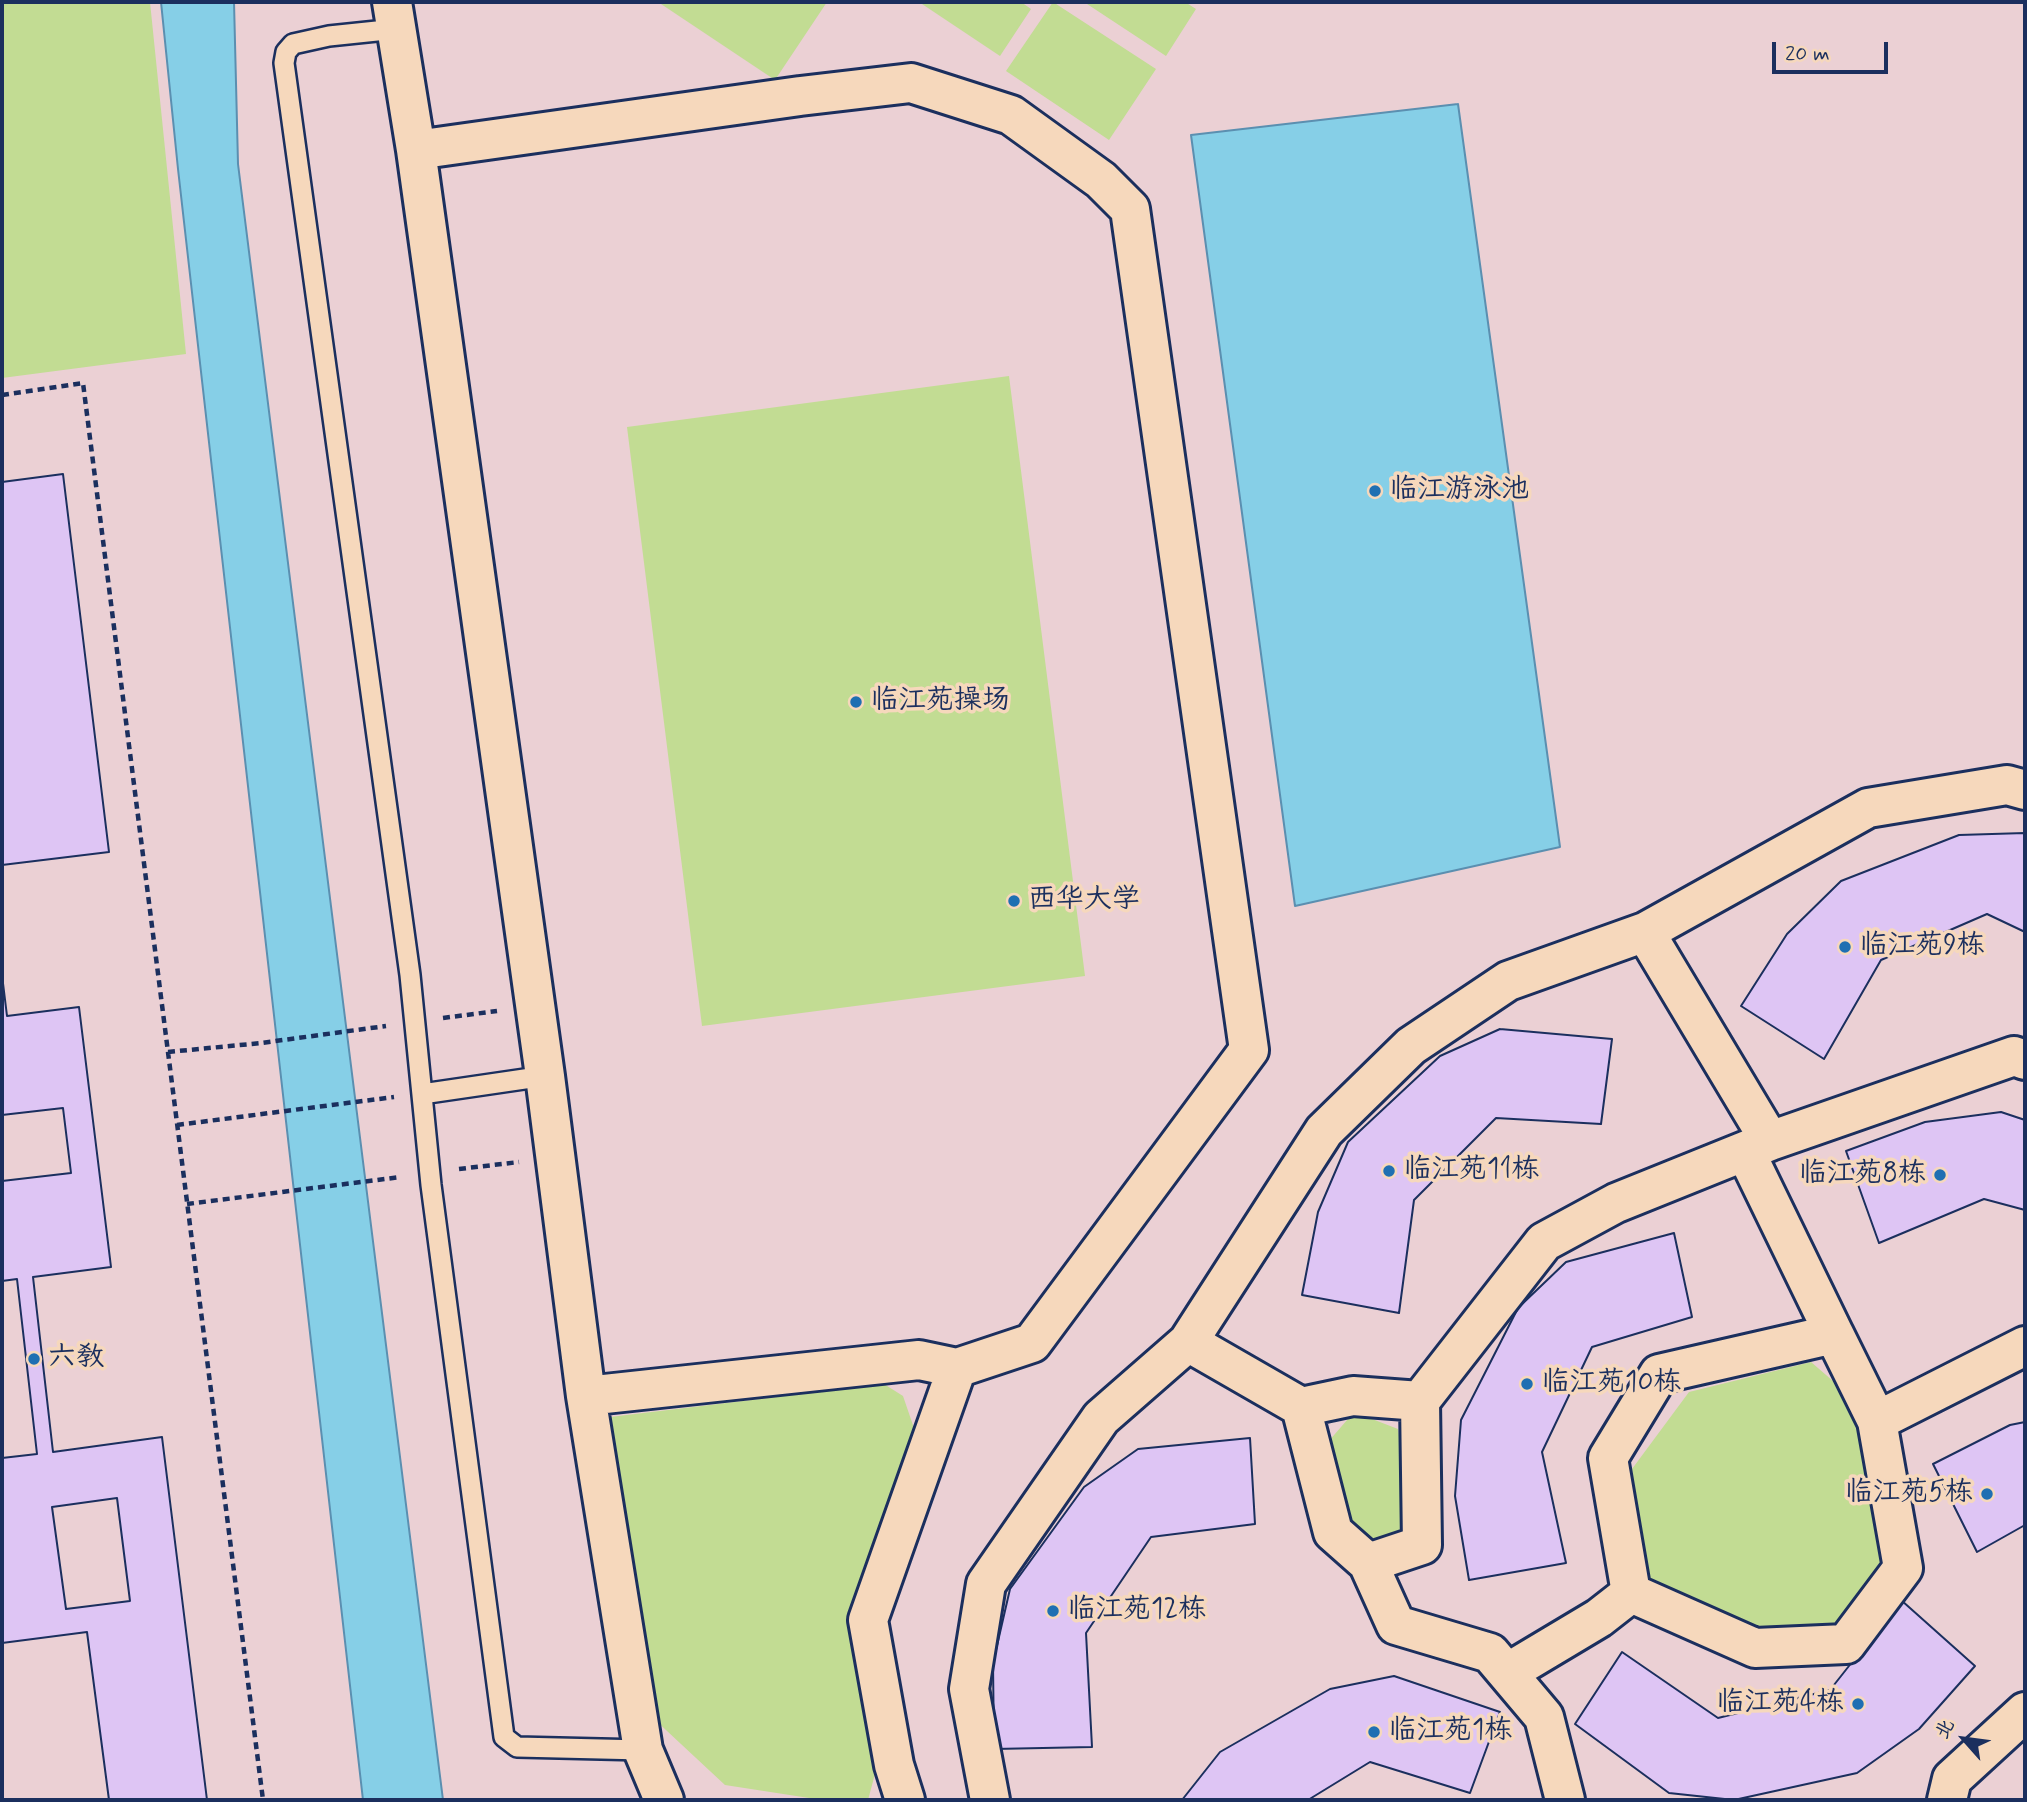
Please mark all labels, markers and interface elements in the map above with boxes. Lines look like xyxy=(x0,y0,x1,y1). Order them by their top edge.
scale bar xyxy=(1775,28,1890,72)
text: 20 m xyxy=(1785,40,1830,68)
place label: 临江游泳池 xyxy=(1389,474,1529,508)
marker: 临江游泳池 xyxy=(1367,483,1383,499)
place label: 临江苑操场 xyxy=(870,685,1010,719)
marker: 临江苑操场 xyxy=(848,694,864,710)
place label: 西华大学 xyxy=(1028,884,1140,918)
marker: 西华大学 xyxy=(1006,893,1022,909)
place label: 临江苑9栋 xyxy=(1859,930,1985,964)
marker: 临江苑9栋 xyxy=(1837,939,1853,955)
place label: 临江苑11栋 xyxy=(1403,1154,1540,1188)
place label: 临江苑8栋 xyxy=(1798,1158,1926,1192)
marker: 临江苑11栋 xyxy=(1381,1163,1397,1179)
marker: 临江苑8栋 xyxy=(1932,1167,1948,1183)
place label: 六教 xyxy=(48,1342,104,1376)
marker: 六教 xyxy=(26,1351,42,1367)
place label: 临江苑10栋 xyxy=(1541,1367,1682,1401)
marker: 临江苑10栋 xyxy=(1519,1376,1535,1392)
place label: 临江苑5栋 xyxy=(1844,1477,1973,1511)
marker: 临江苑5栋 xyxy=(1979,1486,1995,1502)
place label: 临江苑12栋 xyxy=(1067,1594,1206,1628)
marker: 临江苑12栋 xyxy=(1045,1603,1061,1619)
place label: 临江苑4栋 xyxy=(1716,1687,1844,1721)
marker: 临江苑4栋 xyxy=(1850,1696,1866,1712)
north arrow xyxy=(1929,1704,1999,1774)
place label: 临江苑1栋 xyxy=(1388,1715,1513,1749)
text: 北 xyxy=(1930,1715,1961,1743)
marker: 临江苑1栋 xyxy=(1366,1724,1382,1740)

